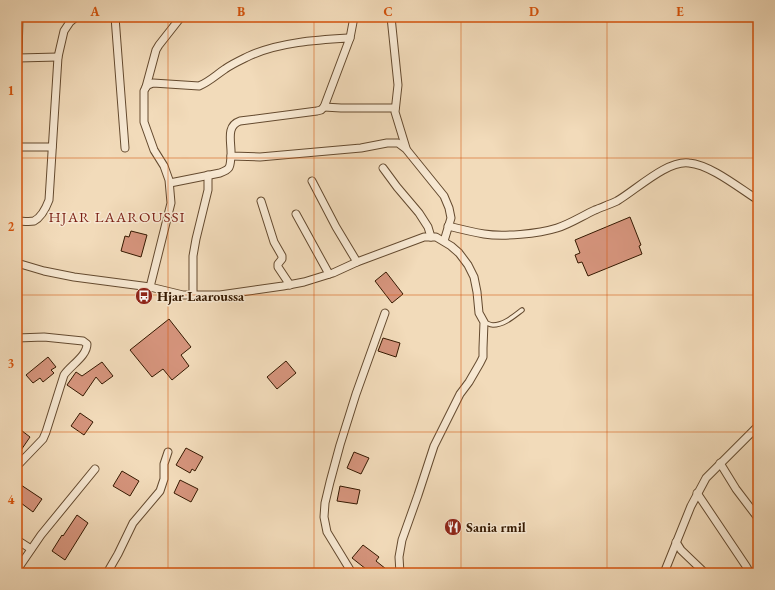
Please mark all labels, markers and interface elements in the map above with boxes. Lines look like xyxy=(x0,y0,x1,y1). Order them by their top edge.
text: A xyxy=(89,3,100,20)
text: B xyxy=(237,3,245,20)
text: C xyxy=(383,3,393,20)
text: D xyxy=(529,3,539,20)
text: E xyxy=(676,3,684,20)
text: 1 xyxy=(8,82,15,99)
district label: HJAR LAAROUSSI xyxy=(48,207,186,226)
text: 2 xyxy=(8,218,15,235)
bus stop icon: Hjar Laaroussa xyxy=(134,286,154,306)
place label: Hjar Laaroussa xyxy=(157,287,245,305)
text: 3 xyxy=(8,355,15,372)
text: 4 xyxy=(8,491,15,508)
restaurant icon: Sania rmil xyxy=(443,517,463,537)
place label: Sania rmil xyxy=(466,518,526,536)

